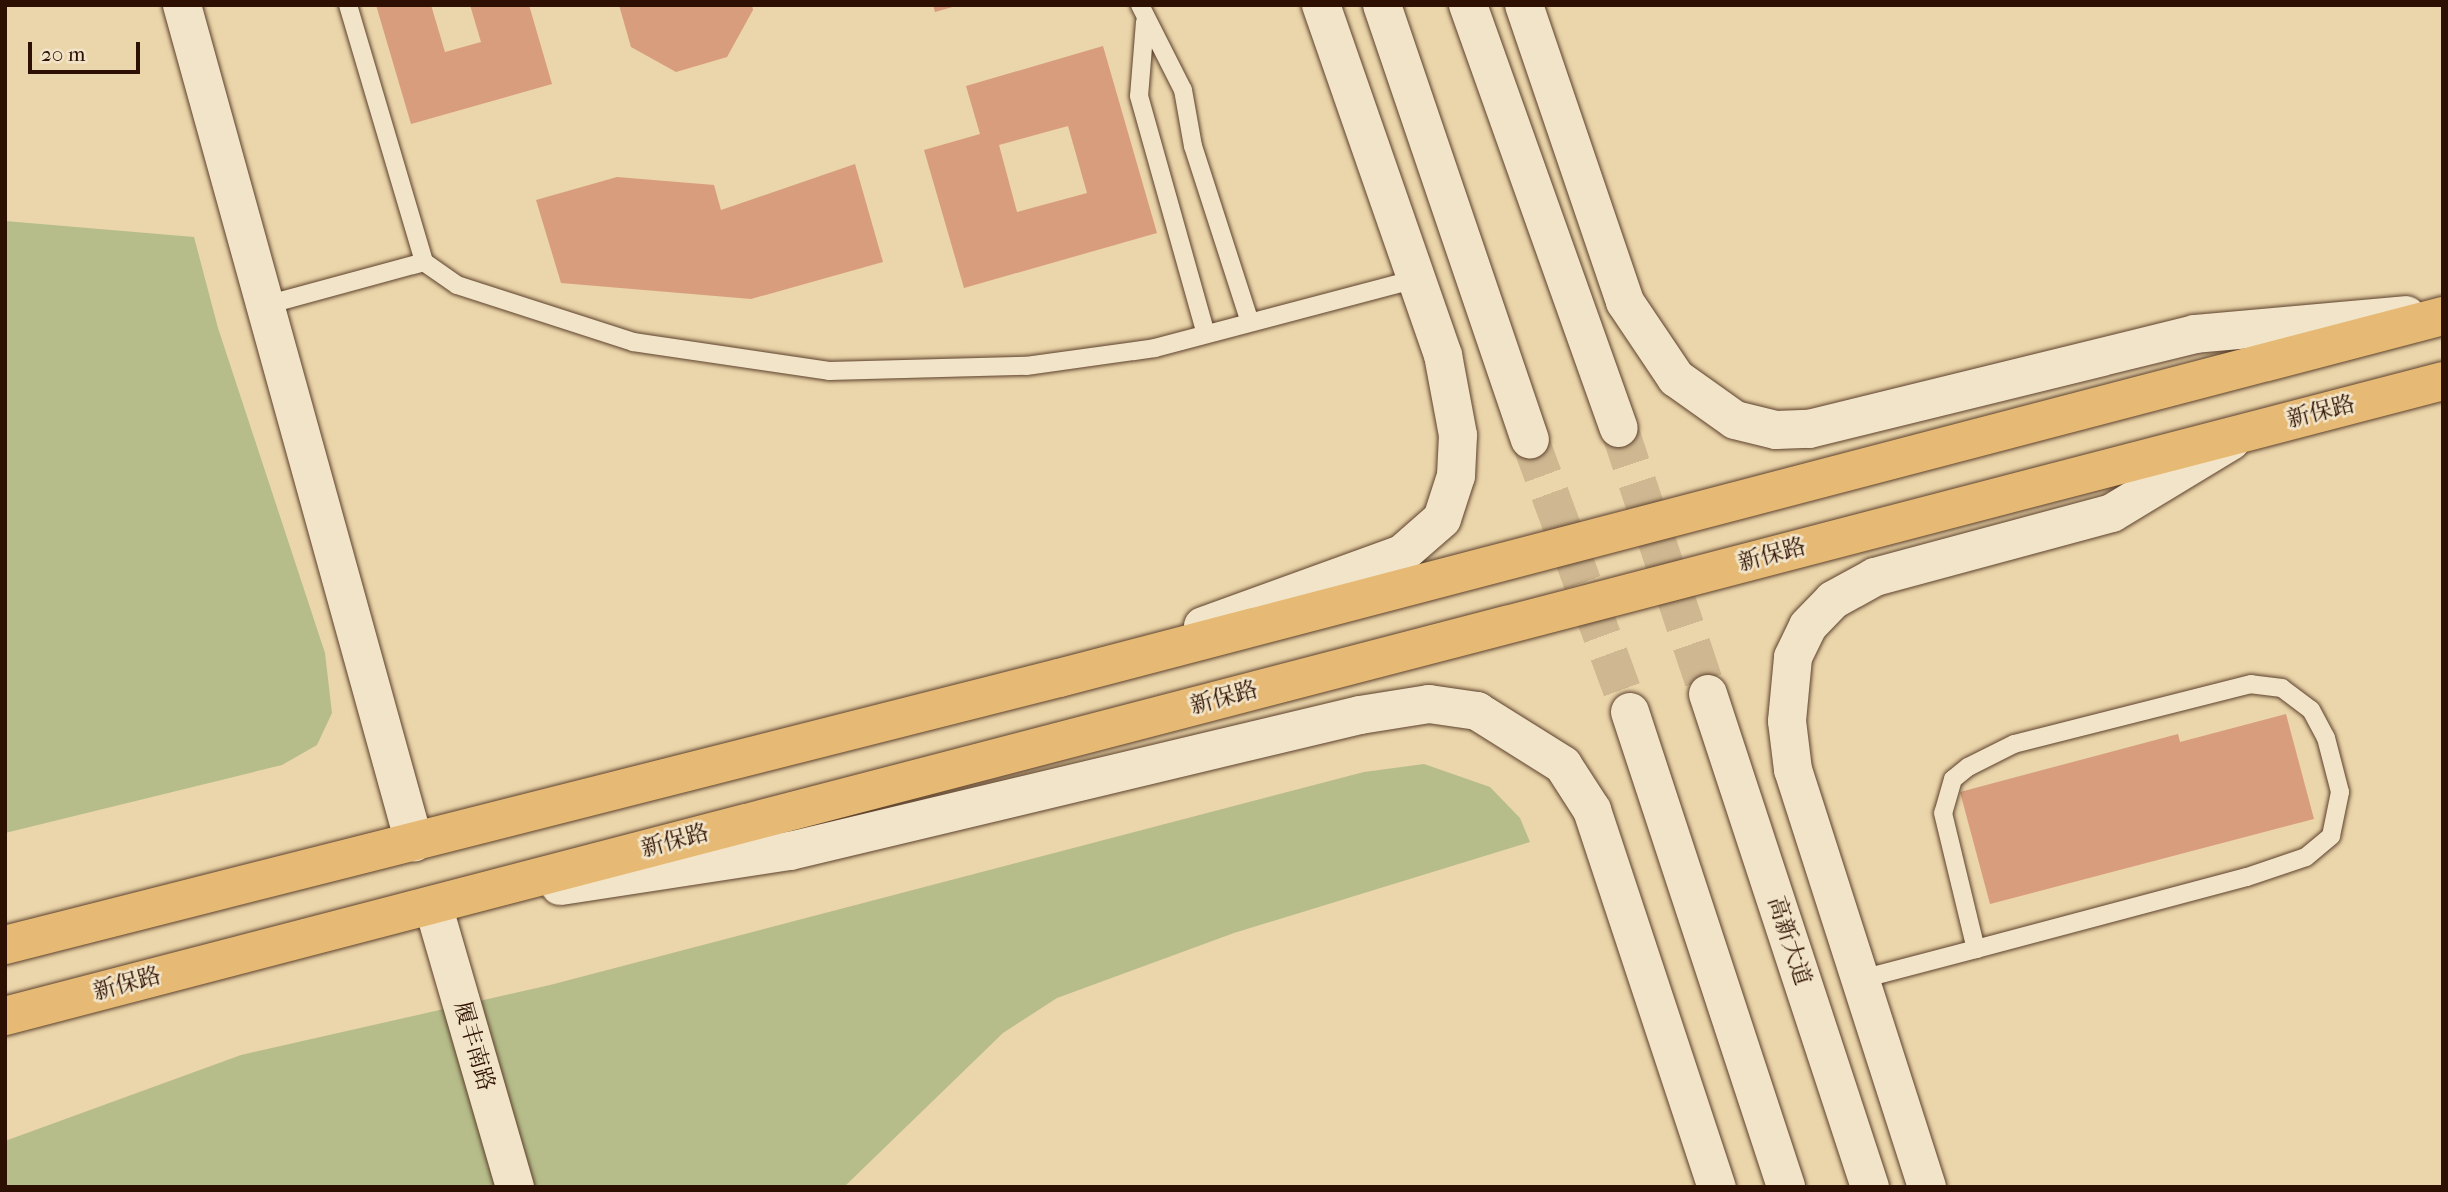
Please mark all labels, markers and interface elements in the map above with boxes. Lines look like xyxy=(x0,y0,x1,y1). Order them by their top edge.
scale bar xyxy=(32,28,144,72)
text: 20 m xyxy=(41,42,85,66)
street label: 新保路 xyxy=(2284,390,2358,434)
street label: 新保路 xyxy=(1735,533,1809,577)
street label: 新保路 xyxy=(1187,676,1261,720)
street label: 新保路 xyxy=(638,819,712,863)
street label: 高新大道 xyxy=(1762,893,1816,989)
street label: 新保路 xyxy=(90,962,164,1006)
street label: 履丰南路 xyxy=(448,998,500,1094)

